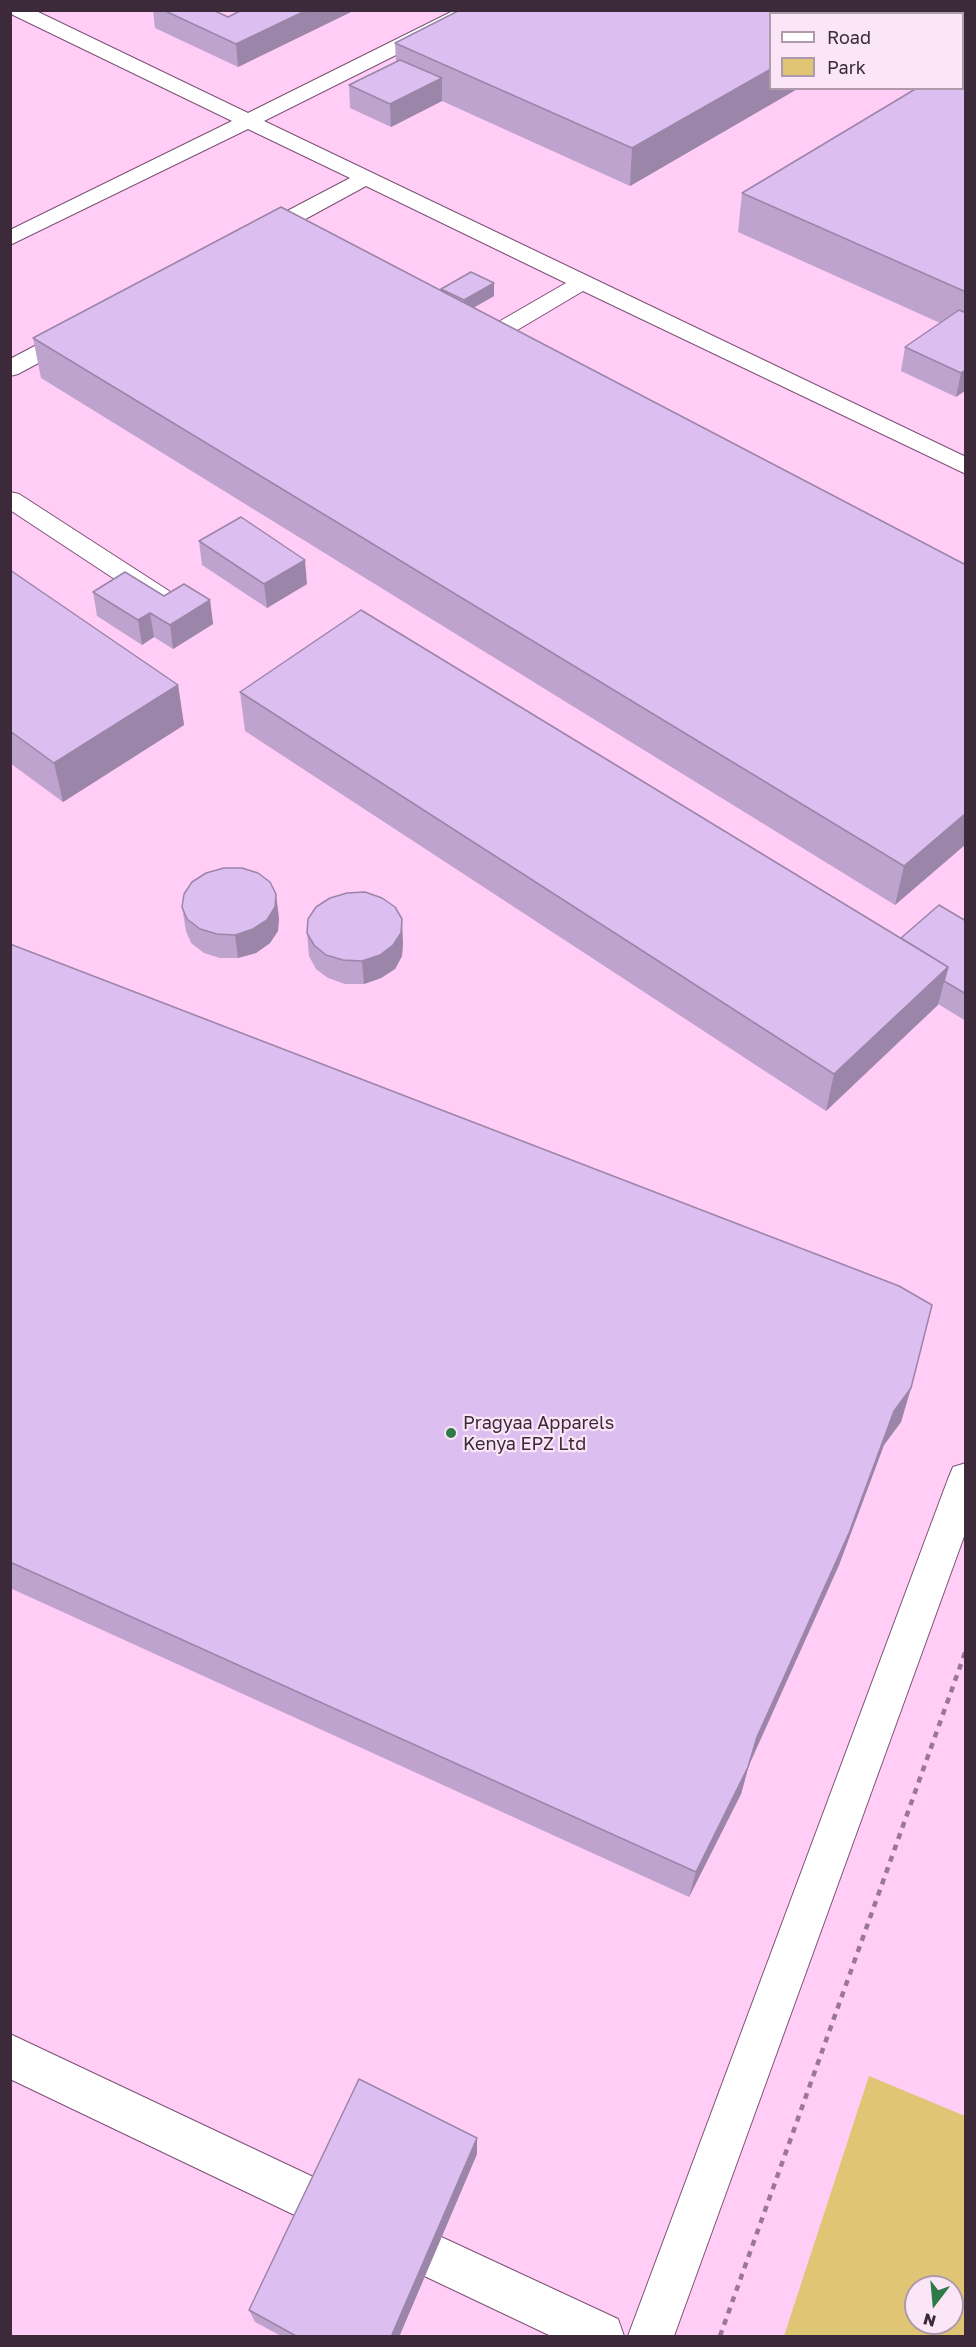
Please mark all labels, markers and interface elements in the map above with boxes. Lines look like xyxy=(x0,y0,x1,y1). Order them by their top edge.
legend xyxy=(769,12,964,90)
text: Road xyxy=(827,26,871,48)
text: Park xyxy=(827,56,866,78)
place label: Pragyaa Apparels Kenya EPZ Ltd xyxy=(463,1412,614,1454)
marker: Pragyaa Apparels Kenya EPZ Ltd xyxy=(444,1426,458,1440)
north arrow xyxy=(904,2275,964,2335)
text: N xyxy=(921,2309,938,2332)

